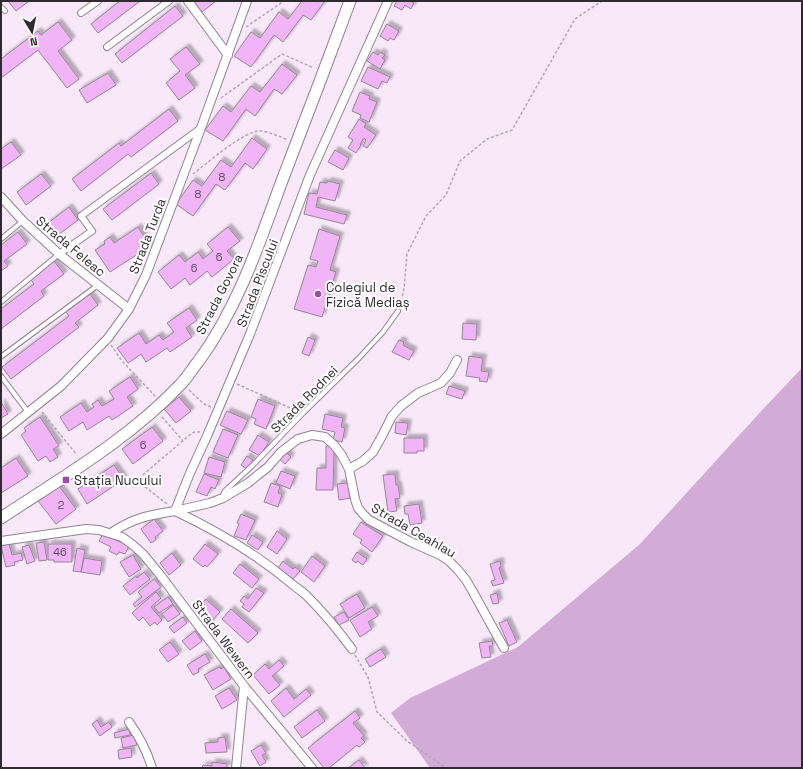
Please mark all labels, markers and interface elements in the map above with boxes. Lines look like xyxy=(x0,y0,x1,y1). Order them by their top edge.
north arrow xyxy=(12,12,52,52)
text: N xyxy=(29,34,39,49)
house number: 8 xyxy=(219,170,226,184)
house number: 8 xyxy=(195,187,202,201)
street label: Strada Turda xyxy=(125,195,170,277)
street label: Strada Feleac xyxy=(32,212,109,281)
street label: Strada Piscului xyxy=(233,237,282,330)
house number: 6 xyxy=(216,250,223,264)
street label: Strada Govora xyxy=(192,251,247,337)
house number: 6 xyxy=(191,261,198,275)
place label: Colegiul de Fizică Mediaș xyxy=(326,279,410,311)
marker: Colegiul de Fizică Mediaș xyxy=(313,289,323,299)
street label: Strada Rodnei xyxy=(267,362,342,437)
house number: 6 xyxy=(140,438,147,452)
place label: Stația Nucului xyxy=(74,472,162,489)
marker: Stația Nucului xyxy=(61,475,71,485)
house number: 2 xyxy=(58,498,65,512)
street label: Strada Ceahlau xyxy=(368,499,459,562)
house number: 46 xyxy=(53,545,67,559)
street label: Strada Wewern xyxy=(188,596,259,682)

